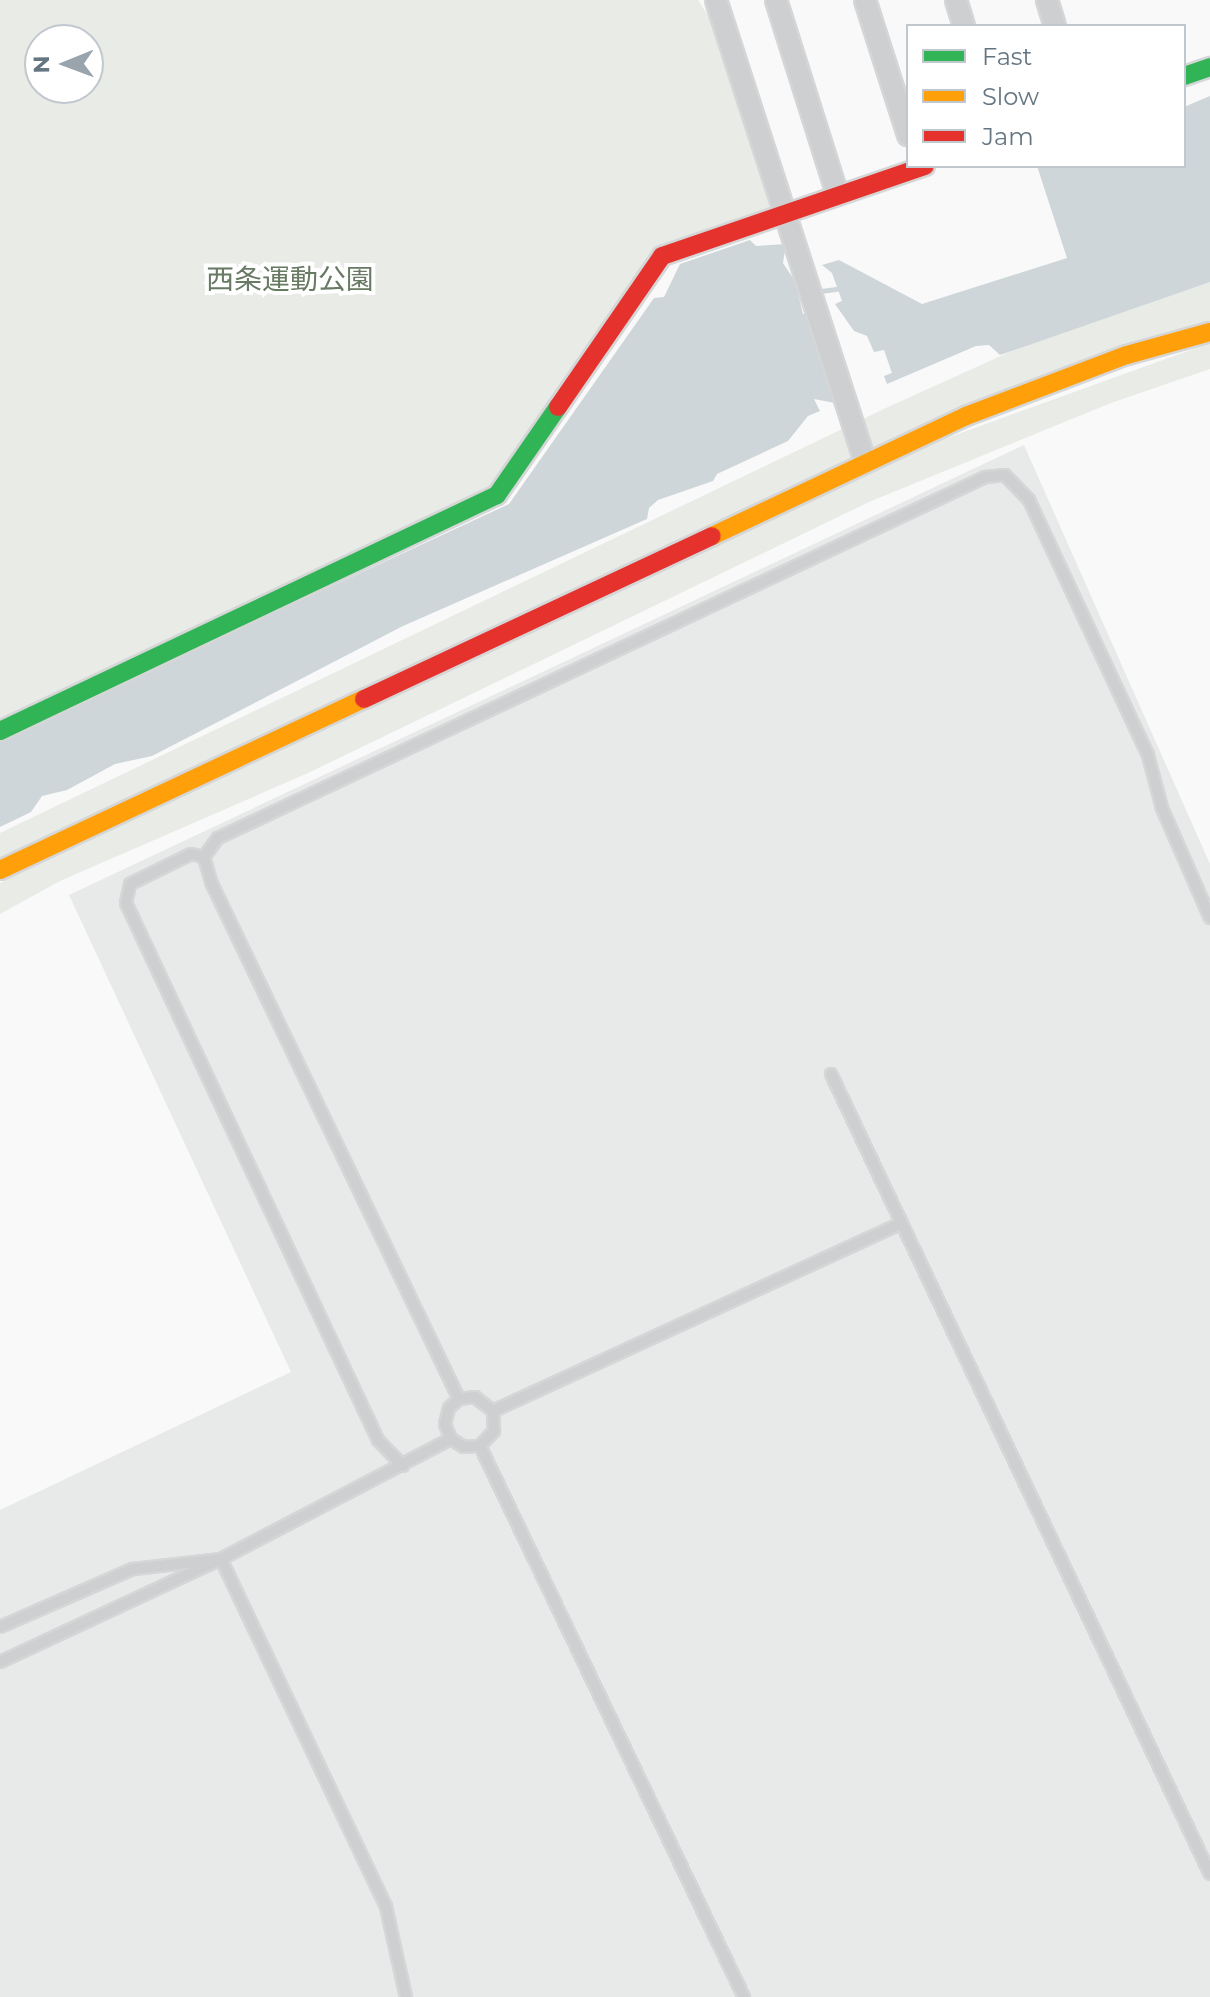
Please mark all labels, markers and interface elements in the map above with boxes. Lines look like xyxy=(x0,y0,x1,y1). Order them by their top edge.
north arrow xyxy=(24,24,104,104)
legend xyxy=(906,24,1186,168)
text: Fast xyxy=(982,42,1032,71)
text: N xyxy=(28,55,55,74)
text: Slow xyxy=(982,82,1039,111)
text: Jam xyxy=(982,122,1034,151)
park label: 西条運動公園 xyxy=(206,262,374,296)

